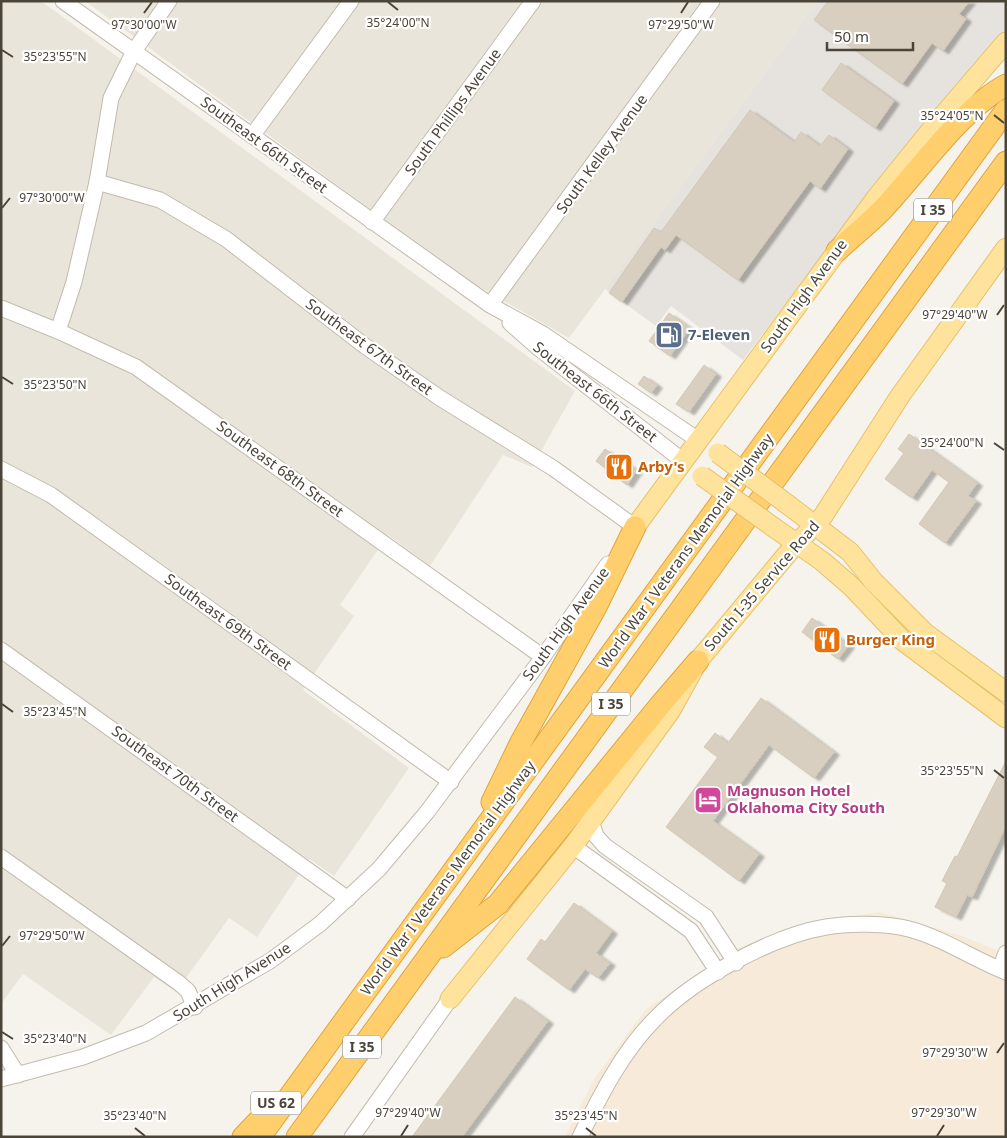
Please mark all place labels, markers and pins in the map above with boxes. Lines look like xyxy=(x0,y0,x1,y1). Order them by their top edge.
fuel station icon: 7-Eleven xyxy=(654,320,684,350)
place label: 7-Eleven xyxy=(688,324,750,344)
restaurant icon: Arby's xyxy=(604,452,634,482)
place label: Arby's xyxy=(638,456,685,476)
restaurant icon: Burger King xyxy=(812,625,842,655)
place label: Burger King xyxy=(846,629,935,649)
place label: Magnuson Hotel Oklahoma City South xyxy=(727,780,885,817)
hotel icon: Magnuson Hotel Oklahoma City South xyxy=(693,785,723,815)

